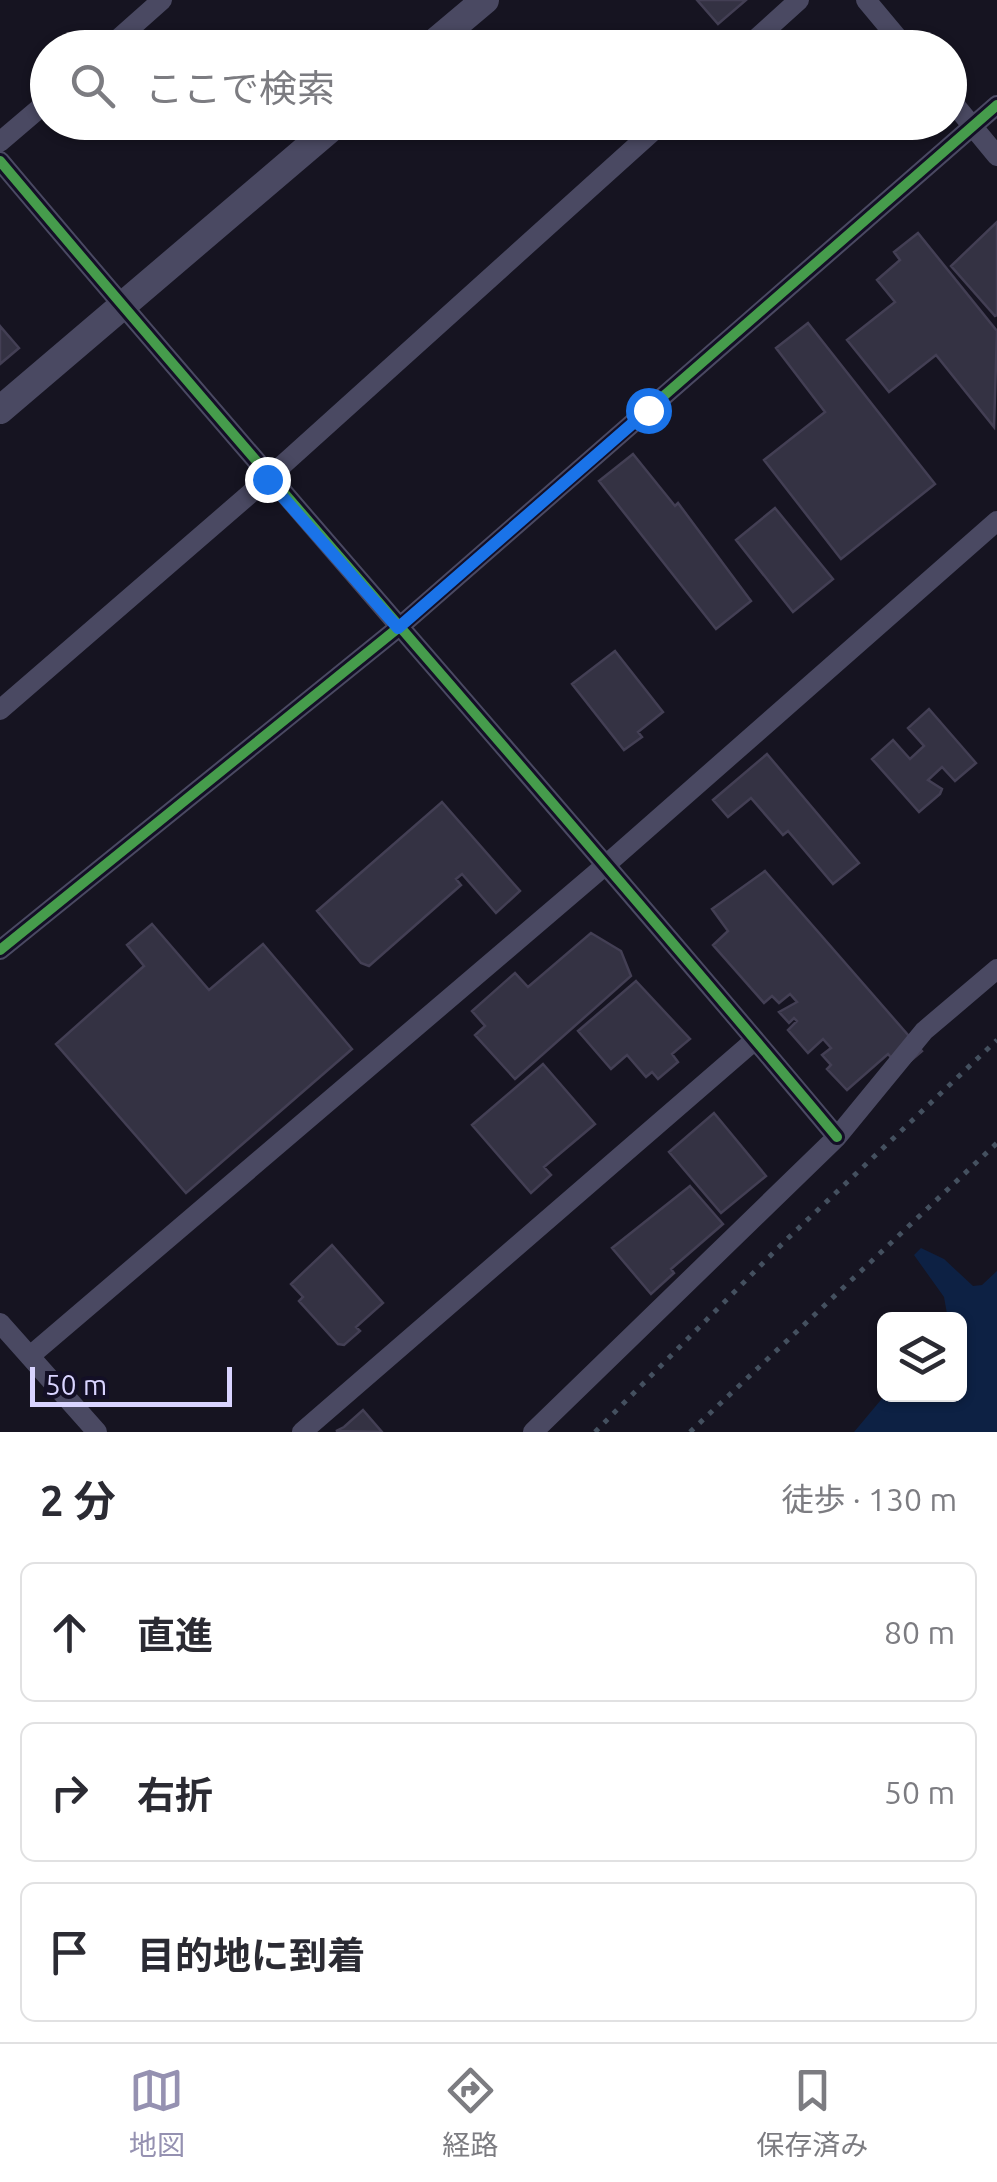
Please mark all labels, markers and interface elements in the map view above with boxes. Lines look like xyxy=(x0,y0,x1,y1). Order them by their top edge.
search box xyxy=(30,30,967,140)
icon: search xyxy=(65,58,120,113)
text: ここで検索 xyxy=(145,67,335,109)
route start xyxy=(626,388,672,434)
route end xyxy=(245,457,291,503)
map controls xyxy=(877,1312,967,1402)
button: layers xyxy=(877,1312,967,1402)
scale bar xyxy=(30,1362,232,1406)
text: 50 m xyxy=(45,1369,107,1400)
text: 2 分 xyxy=(40,1477,116,1524)
text: 徒歩 · 130 m xyxy=(781,1481,957,1517)
icon: ahead xyxy=(42,1605,97,1660)
text: 直進 xyxy=(137,1614,213,1656)
text: 80 m xyxy=(884,1614,955,1650)
icon: right xyxy=(42,1765,97,1820)
text: 右折 xyxy=(137,1774,213,1816)
text: 50 m xyxy=(884,1774,955,1810)
icon: arrive xyxy=(42,1925,97,1980)
text: 目的地に到着 xyxy=(137,1934,365,1976)
tab: 地図 xyxy=(129,2063,185,2163)
tab: 経路 xyxy=(442,2063,498,2163)
tab: 保存済み xyxy=(756,2063,868,2163)

